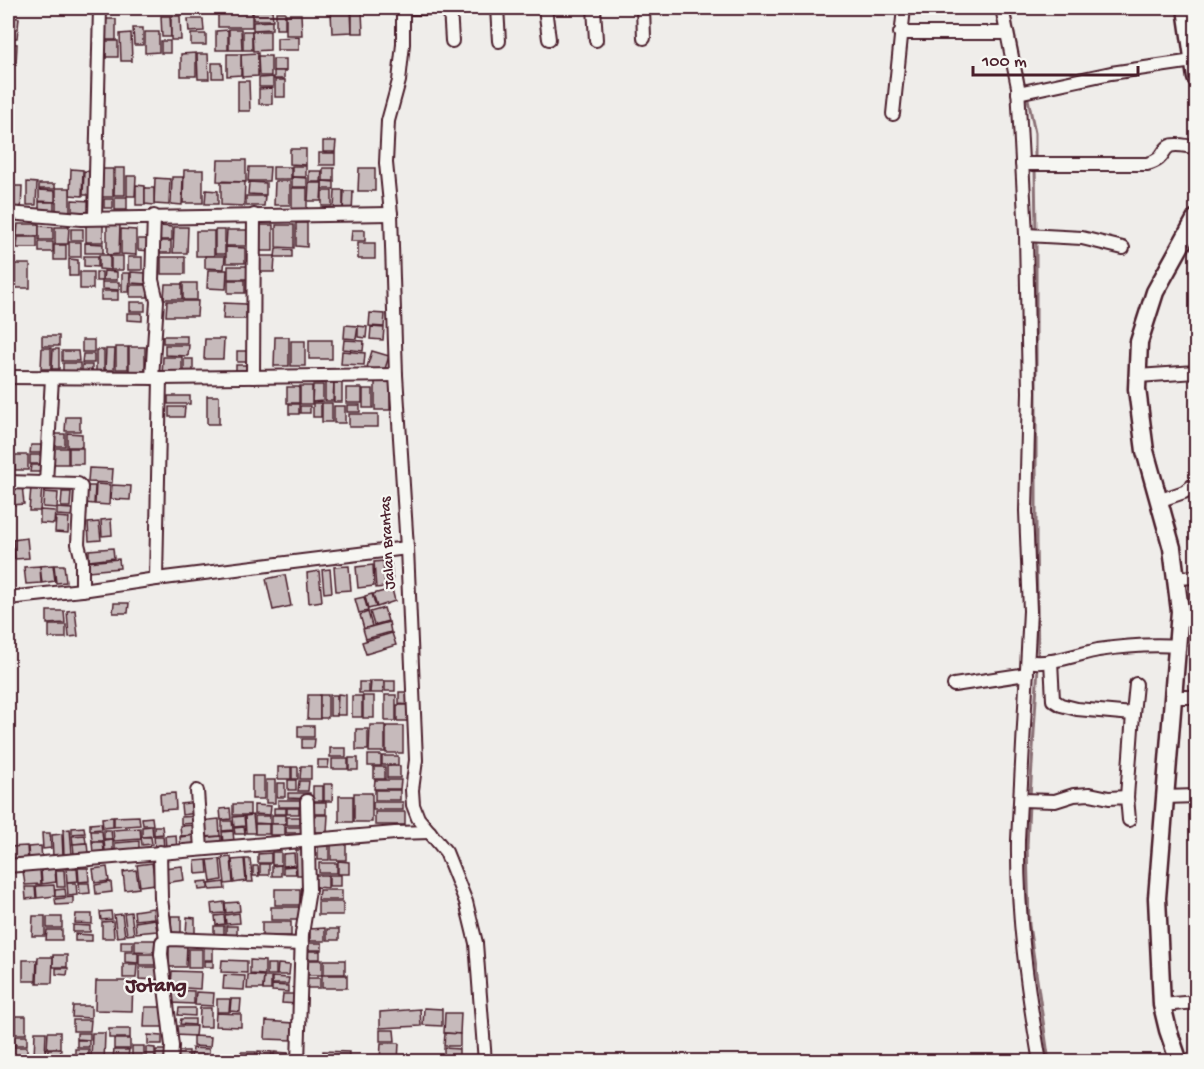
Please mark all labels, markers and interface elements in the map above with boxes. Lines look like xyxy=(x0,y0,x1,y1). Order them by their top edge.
scale bar xyxy=(973,39,1138,77)
text: 100 m xyxy=(981,52,1027,73)
street label: Jalan Brantas xyxy=(377,495,401,590)
district label: Jotang xyxy=(124,976,187,999)

